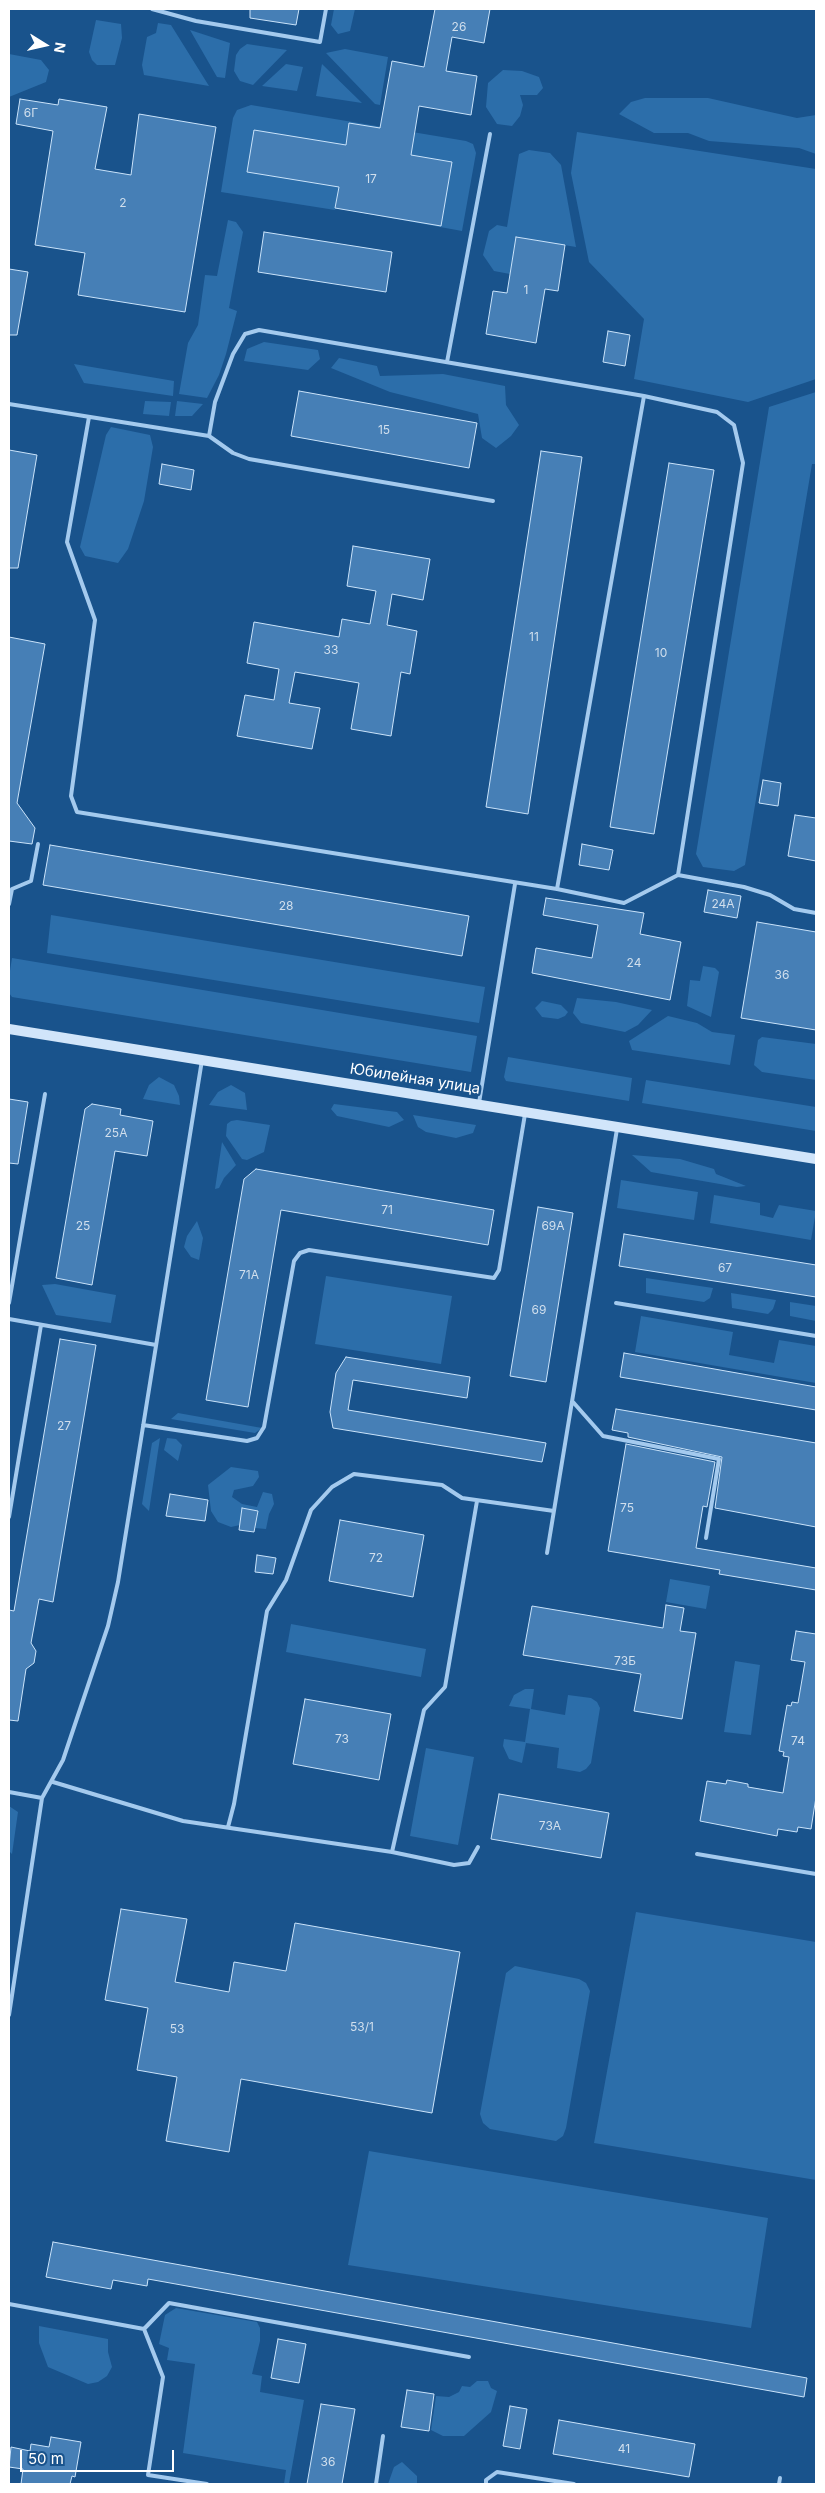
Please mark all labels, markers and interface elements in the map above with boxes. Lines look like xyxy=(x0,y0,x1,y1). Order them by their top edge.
north arrow xyxy=(20,20,70,70)
house number: 26 xyxy=(452,20,466,34)
text: N xyxy=(51,41,70,54)
house number: 6Г xyxy=(24,106,38,120)
house number: 17 xyxy=(365,172,377,186)
house number: 2 xyxy=(119,196,127,210)
house number: 1 xyxy=(524,283,528,297)
house number: 15 xyxy=(378,423,390,437)
house number: 11 xyxy=(529,630,539,644)
house number: 33 xyxy=(324,643,338,657)
house number: 10 xyxy=(655,646,667,660)
house number: 24А xyxy=(711,897,735,911)
house number: 28 xyxy=(279,899,293,913)
house number: 24 xyxy=(627,956,641,970)
house number: 36 xyxy=(775,968,789,982)
street label: Юбилейная улица xyxy=(349,1060,481,1098)
house number: 25А xyxy=(105,1126,127,1140)
house number: 71 xyxy=(381,1203,393,1217)
house number: 25 xyxy=(76,1219,90,1233)
house number: 69А xyxy=(541,1219,565,1233)
house number: 67 xyxy=(718,1261,732,1275)
house number: 71А xyxy=(239,1268,259,1282)
house number: 69 xyxy=(532,1303,546,1317)
house number: 27 xyxy=(57,1419,71,1433)
house number: 75 xyxy=(620,1501,634,1515)
house number: 72 xyxy=(369,1551,383,1565)
house number: 73Б xyxy=(614,1654,636,1668)
house number: 73 xyxy=(335,1732,349,1746)
house number: 74 xyxy=(791,1734,805,1748)
house number: 73А xyxy=(539,1819,561,1833)
house number: 53/1 xyxy=(350,2020,374,2034)
house number: 53 xyxy=(170,2022,184,2036)
scale bar xyxy=(22,2440,176,2472)
house number: 41 xyxy=(618,2442,630,2456)
text: 50 m xyxy=(28,2449,64,2468)
house number: 36 xyxy=(321,2455,335,2469)

